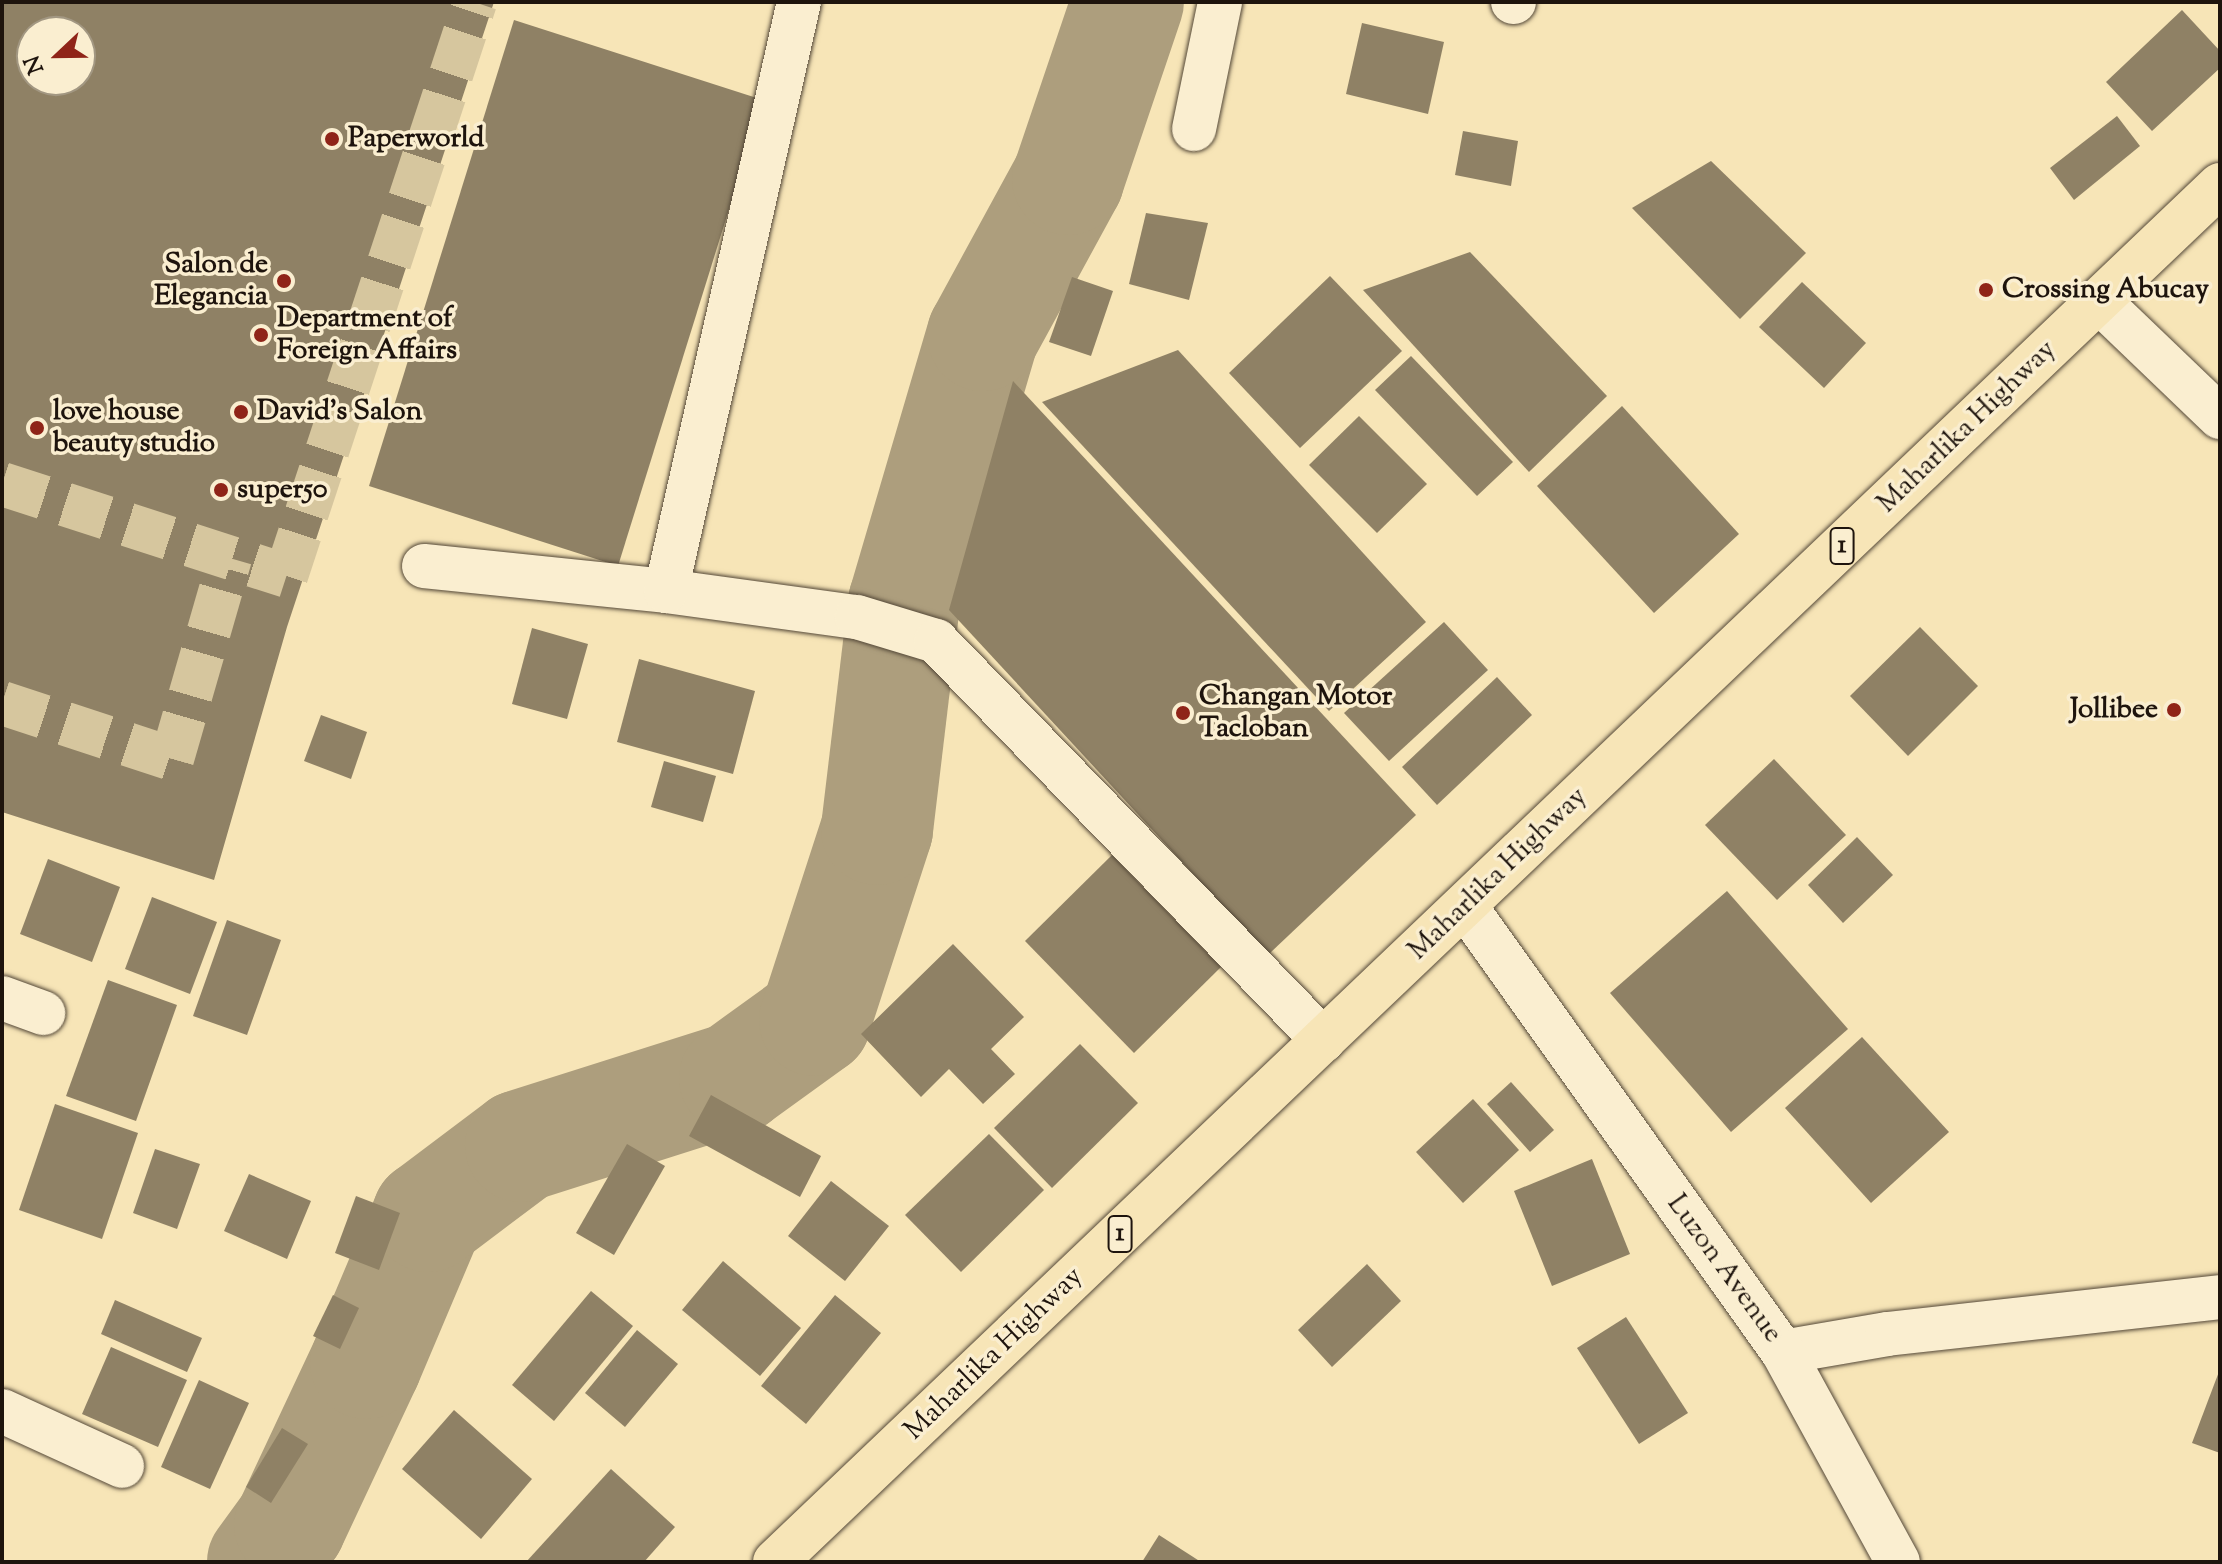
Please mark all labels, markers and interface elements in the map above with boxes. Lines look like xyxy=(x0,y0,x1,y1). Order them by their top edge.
north arrow xyxy=(16,16,96,96)
text: N xyxy=(17,50,54,78)
place label: Paperworld xyxy=(348,122,484,156)
marker: Paperworld xyxy=(323,130,341,148)
place label: Salon de Elegancia xyxy=(154,248,268,314)
marker: Salon de Elegancia xyxy=(275,272,293,290)
place label: Crossing Abucay xyxy=(2002,273,2209,307)
marker: Crossing Abucay xyxy=(1977,281,1995,299)
place label: Department of Foreign Affairs xyxy=(277,302,457,368)
marker: Department of Foreign Affairs xyxy=(252,326,270,344)
street label: Maharlika Highway xyxy=(1871,333,2063,521)
place label: love house beauty studio xyxy=(53,395,215,461)
place label: David's Salon xyxy=(257,395,422,429)
marker: David's Salon xyxy=(232,403,250,421)
marker: love house beauty studio xyxy=(28,419,46,437)
place label: super50 xyxy=(237,473,328,507)
marker: super50 xyxy=(212,481,230,499)
road number: 1 xyxy=(1828,524,1856,568)
place label: Changan Motor Tacloban xyxy=(1199,680,1392,746)
place label: Jollibee xyxy=(2070,693,2158,727)
marker: Jollibee xyxy=(2165,701,2183,719)
marker: Changan Motor Tacloban xyxy=(1174,704,1192,722)
street label: Maharlika Highway xyxy=(1402,780,1594,968)
street label: Luzon Avenue xyxy=(1659,1188,1789,1350)
road number: 1 xyxy=(1106,1212,1134,1256)
street label: Maharlika Highway xyxy=(898,1260,1090,1448)

